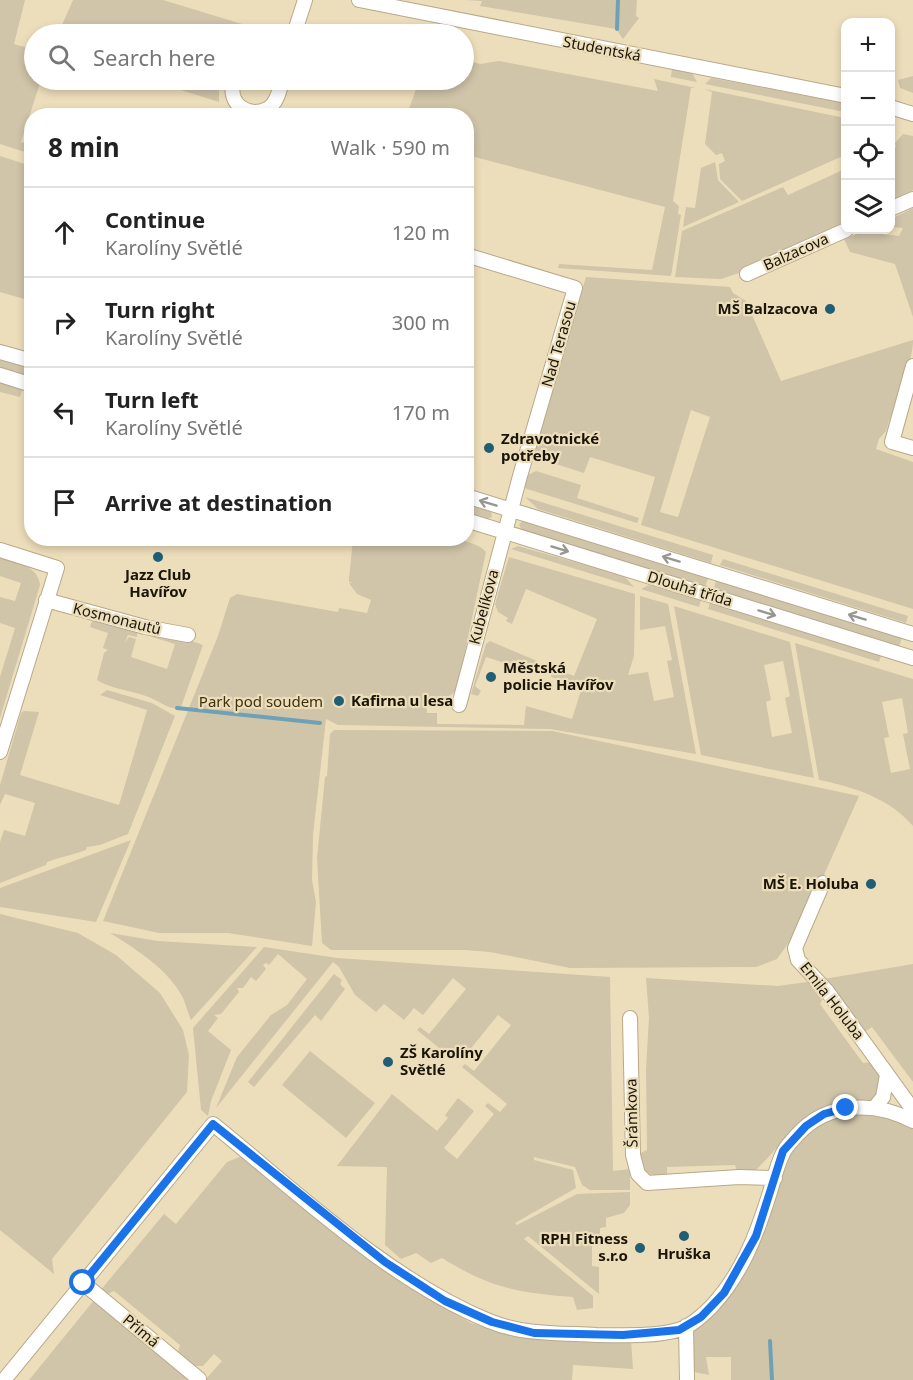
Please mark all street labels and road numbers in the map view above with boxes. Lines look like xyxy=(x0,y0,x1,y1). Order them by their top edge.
street label: Studentská xyxy=(562,31,643,65)
street label: Balzacova xyxy=(760,228,831,274)
street label: Nad Terasou xyxy=(536,298,580,389)
street label: Dlouhá třída xyxy=(645,566,735,610)
street label: Kubelíkova xyxy=(463,567,503,646)
street label: Kosmonautů xyxy=(71,597,163,639)
street label: Emila Holuba xyxy=(796,957,869,1043)
street label: Šrámkova xyxy=(620,1078,642,1148)
street label: Přímá xyxy=(119,1309,164,1351)

